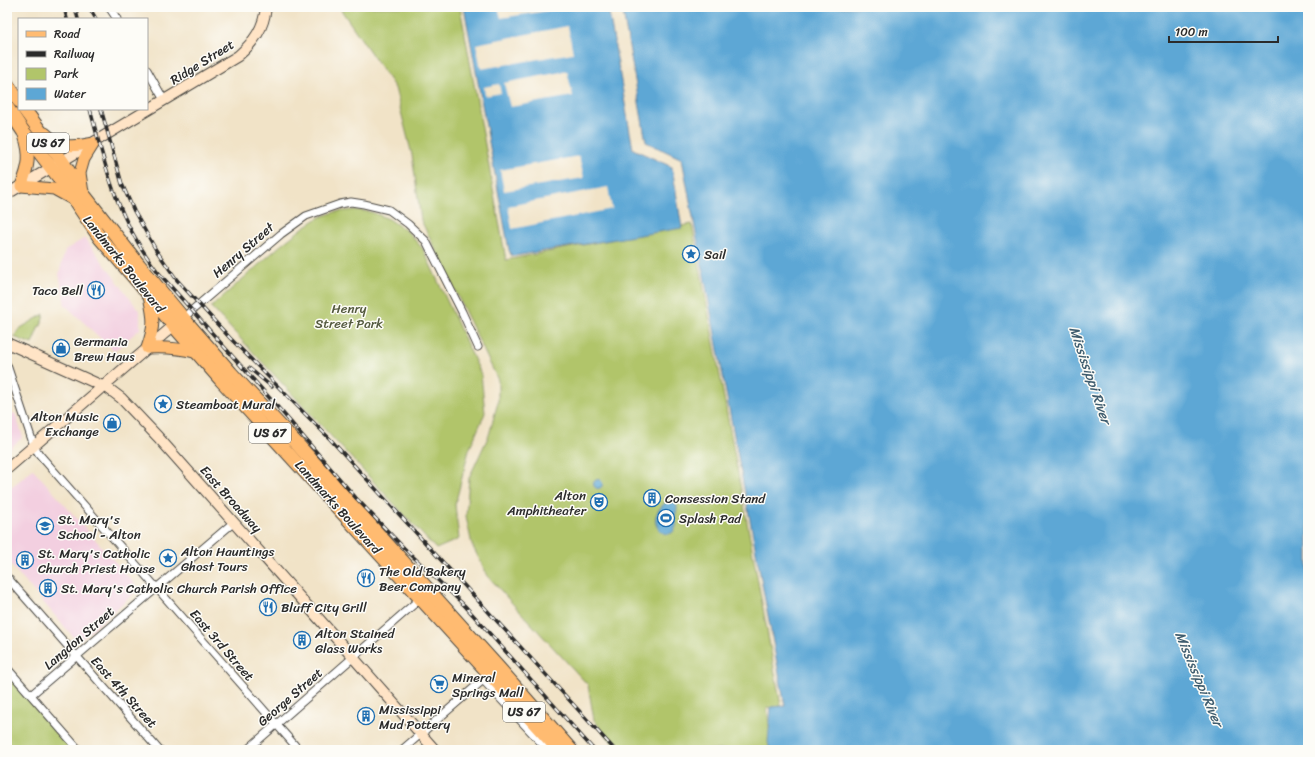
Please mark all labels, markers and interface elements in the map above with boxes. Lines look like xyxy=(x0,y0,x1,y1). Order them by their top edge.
legend xyxy=(18,18,148,110)
scale bar xyxy=(1169,18,1278,44)
text: 100 m xyxy=(1175,21,1208,43)
text: Road xyxy=(54,23,81,45)
street label: Ridge Street xyxy=(165,33,239,91)
text: Railway xyxy=(54,43,95,65)
text: Park xyxy=(54,63,79,85)
text: Water xyxy=(54,83,87,105)
road number: US 67 xyxy=(27,133,69,153)
street label: Landmarks Boulevard xyxy=(77,210,172,319)
street label: Henry Street xyxy=(207,216,280,284)
place label: Sail xyxy=(704,243,726,266)
place icon: Sail xyxy=(681,244,701,264)
place label: Taco Bell xyxy=(32,279,83,302)
restaurant icon: Taco Bell xyxy=(86,280,106,300)
park label: Henry Street Park xyxy=(315,297,383,335)
water label: Mississippi River xyxy=(1062,323,1119,430)
place label: Germania Brew Haus xyxy=(74,330,135,368)
shop icon: Germania Brew Haus xyxy=(51,338,71,358)
place label: Steamboat Mural xyxy=(176,393,275,416)
place icon: Steamboat Mural xyxy=(153,394,173,414)
place label: Alton Music Exchange xyxy=(29,405,99,443)
shop icon: Alton Music Exchange xyxy=(102,413,122,433)
road number: US 67 xyxy=(249,423,291,443)
street label: Landmarks Boulevard xyxy=(289,454,388,560)
street label: East Broadway xyxy=(194,460,268,538)
place label: Alton Amphitheater xyxy=(506,484,587,522)
place label: Consession Stand xyxy=(665,487,766,510)
building icon: Consession Stand xyxy=(642,488,662,508)
theatre icon: Alton Amphitheater xyxy=(589,492,609,512)
place label: Splash Pad xyxy=(679,507,742,530)
place label: St. Mary's School - Alton xyxy=(58,508,141,546)
sports icon: Splash Pad xyxy=(656,508,676,528)
school or university icon: St. Mary's School - Alton xyxy=(35,516,55,536)
place label: Alton Hauntings Ghost Tours xyxy=(180,540,275,578)
place label: St. Mary's Catholic Church Priest House xyxy=(38,542,155,580)
place icon: Alton Hauntings Ghost Tours xyxy=(158,548,178,568)
building icon: St. Mary's Catholic Church Priest House xyxy=(15,550,35,570)
place label: The Old Bakery Beer Company xyxy=(379,560,466,598)
restaurant icon: The Old Bakery Beer Company xyxy=(356,568,376,588)
place label: St. Mary's Catholic Church Parish Office xyxy=(61,577,297,600)
building icon: St. Mary's Catholic Church Parish Office xyxy=(38,578,58,598)
place label: Bluff City Grill xyxy=(281,596,367,619)
restaurant icon: Bluff City Grill xyxy=(258,597,278,617)
street label: Langdon Street xyxy=(38,600,120,675)
street label: East 3rd Street xyxy=(184,604,260,687)
place label: Alton Stained Glass Works xyxy=(314,622,396,660)
water label: Mississippi River xyxy=(1168,627,1232,734)
building icon: Alton Stained Glass Works xyxy=(292,630,312,650)
street label: East 4th Street xyxy=(85,651,163,734)
street label: George Street xyxy=(252,662,328,732)
place label: Mineral Springs Mall xyxy=(452,666,524,704)
supermarket icon: Mineral Springs Mall xyxy=(429,674,449,694)
place label: Mississippi Mud Pottery xyxy=(379,698,450,736)
road number: US 67 xyxy=(503,702,545,722)
building icon: Mississippi Mud Pottery xyxy=(356,706,376,726)

